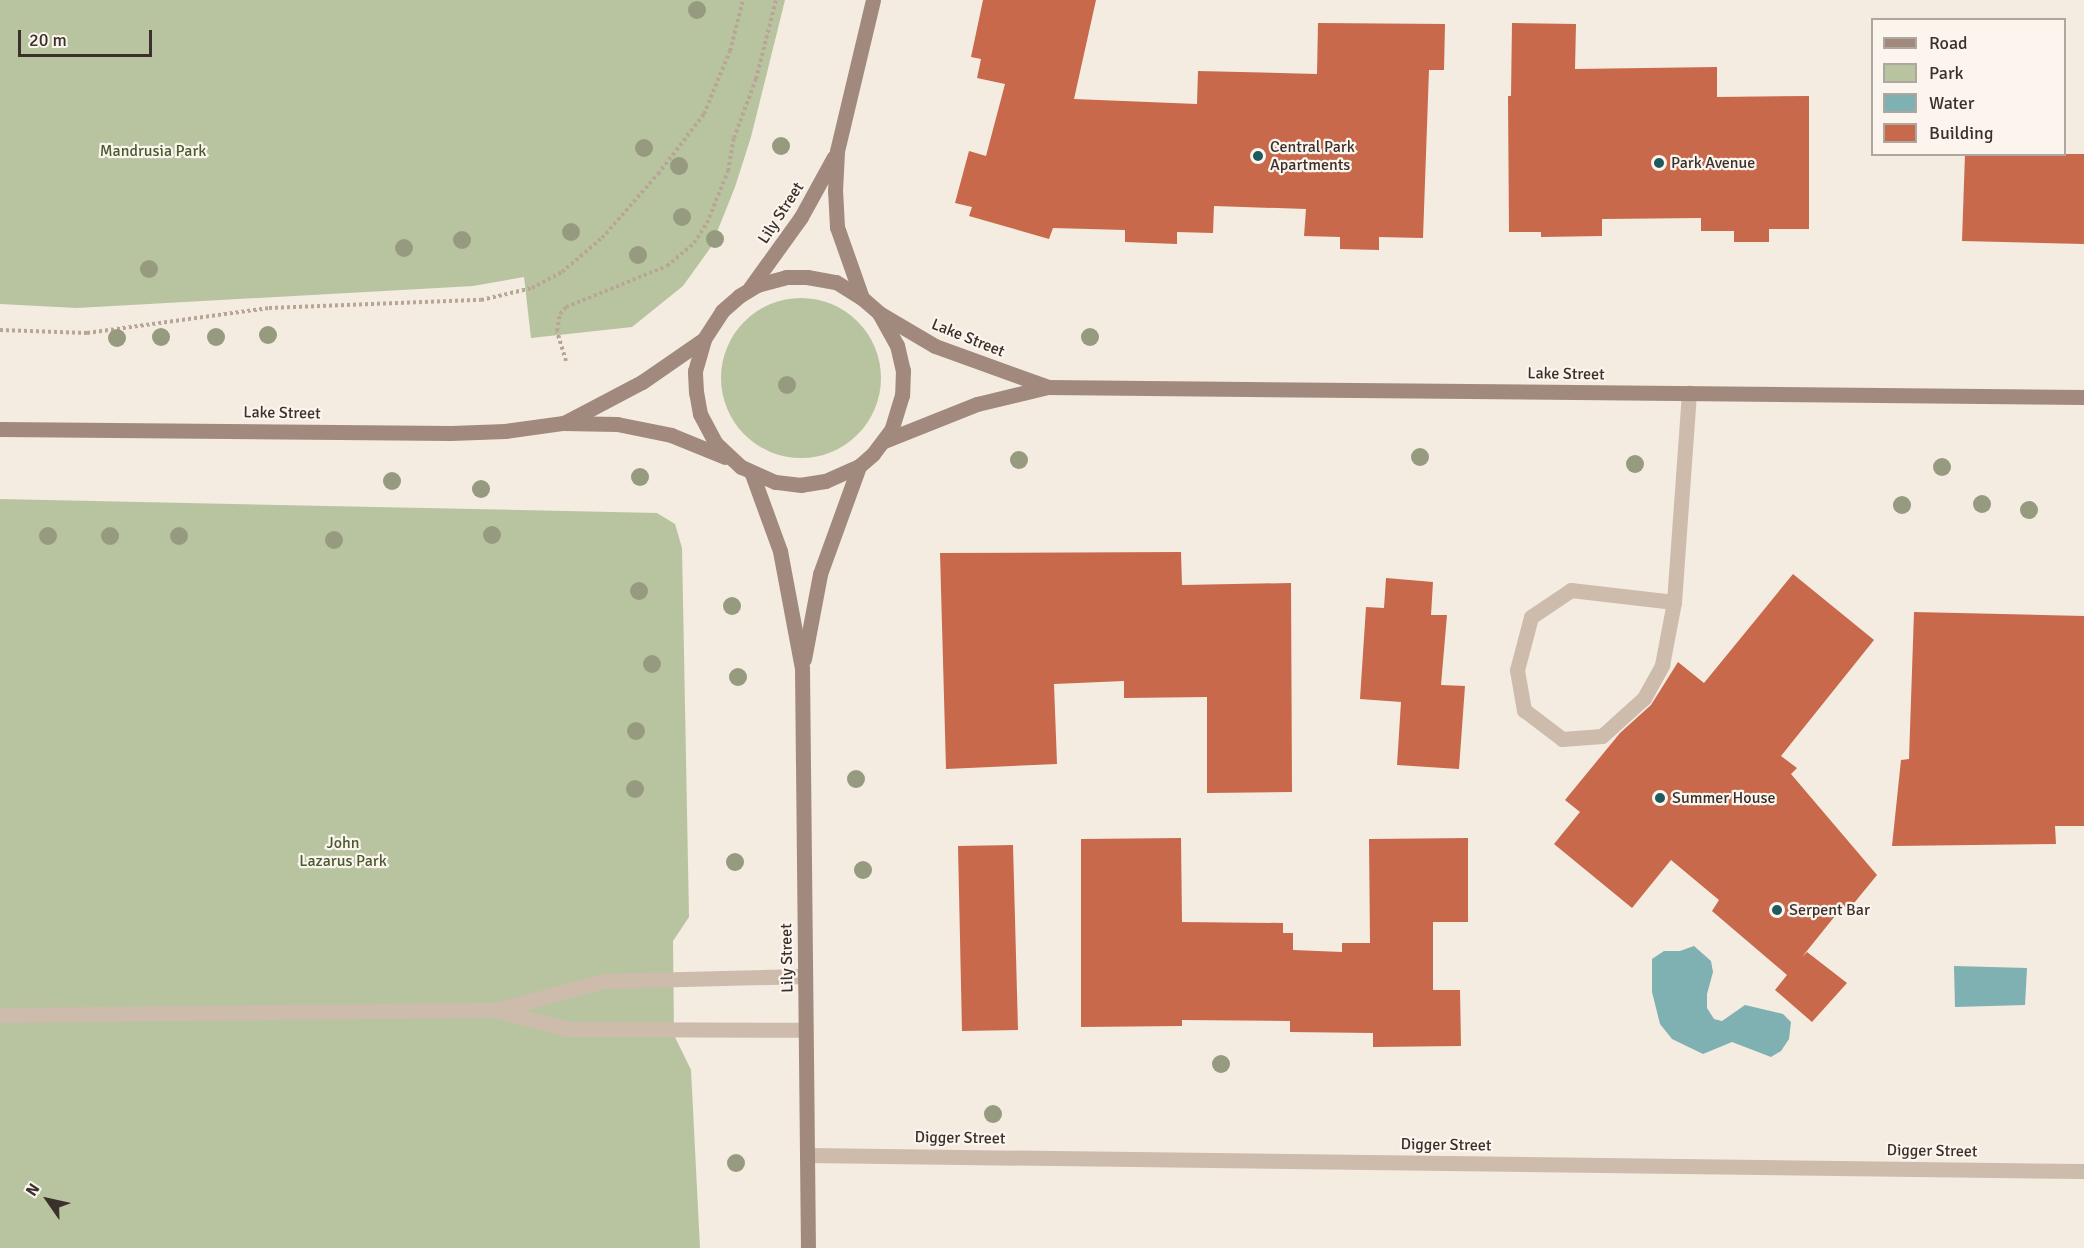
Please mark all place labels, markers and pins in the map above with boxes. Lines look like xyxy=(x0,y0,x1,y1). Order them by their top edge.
place label: Central Park Apartments xyxy=(1270,137,1355,175)
marker: Central Park Apartments xyxy=(1251,149,1265,163)
place label: Park Avenue xyxy=(1671,153,1755,173)
marker: Park Avenue xyxy=(1652,156,1666,170)
place label: Summer House xyxy=(1672,788,1775,808)
marker: Summer House xyxy=(1653,791,1667,805)
place label: Serpent Bar xyxy=(1789,900,1870,920)
marker: Serpent Bar xyxy=(1770,903,1784,917)

